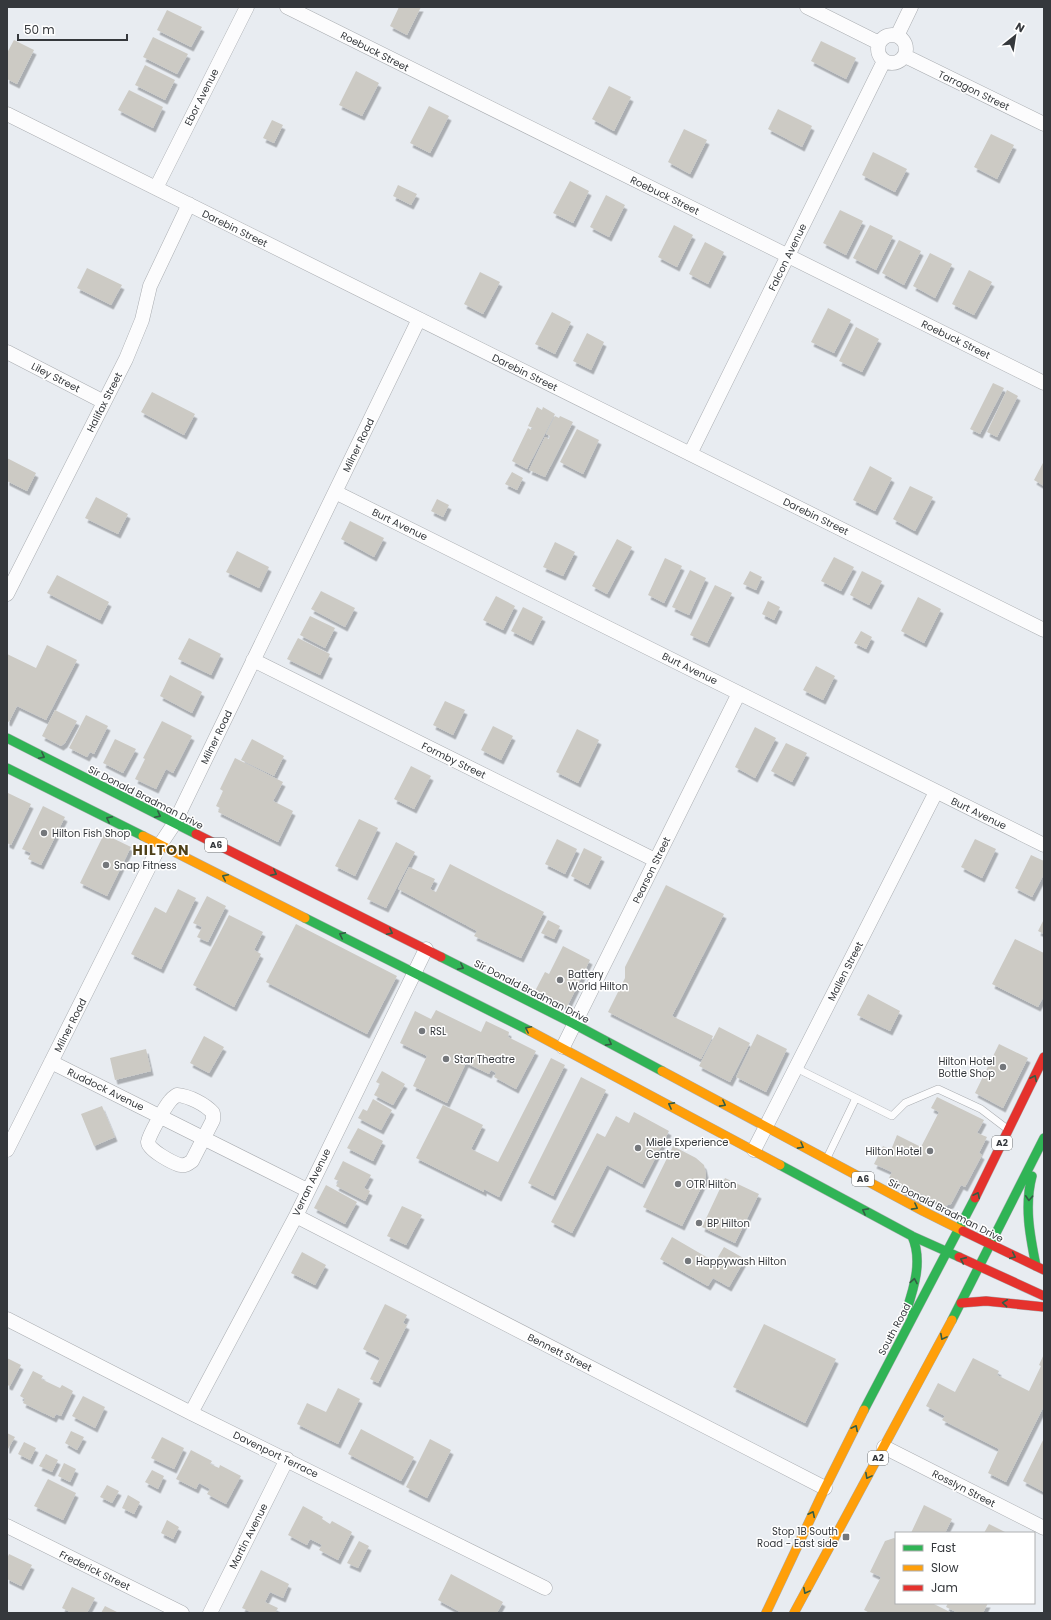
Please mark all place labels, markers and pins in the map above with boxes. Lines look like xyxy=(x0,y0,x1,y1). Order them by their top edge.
place label: Hilton Fish Shop xyxy=(52,826,130,841)
marker: Hilton Fish Shop xyxy=(39,828,49,838)
place label: Snap Fitness xyxy=(114,858,177,873)
marker: Snap Fitness xyxy=(101,860,111,870)
place label: Battery World Hilton xyxy=(568,967,628,994)
marker: Battery World Hilton xyxy=(555,975,565,985)
place label: RSL xyxy=(430,1024,447,1039)
marker: RSL xyxy=(417,1026,427,1036)
place label: Star Theatre xyxy=(454,1052,515,1067)
marker: Star Theatre xyxy=(441,1054,451,1064)
place label: Hilton Hotel Bottle Shop xyxy=(938,1054,995,1081)
marker: Hilton Hotel Bottle Shop xyxy=(998,1062,1008,1072)
place label: Miele Experience Centre xyxy=(646,1135,729,1162)
marker: Miele Experience Centre xyxy=(633,1143,643,1153)
place label: Hilton Hotel xyxy=(865,1144,922,1159)
marker: Hilton Hotel xyxy=(925,1146,935,1156)
place label: OTR Hilton xyxy=(686,1177,736,1192)
marker: OTR Hilton xyxy=(673,1179,683,1189)
place label: BP Hilton xyxy=(707,1216,750,1231)
marker: BP Hilton xyxy=(694,1218,704,1228)
place label: Happywash Hilton xyxy=(696,1254,786,1269)
marker: Happywash Hilton xyxy=(683,1256,693,1266)
place label: Stop 1B South Road - East side xyxy=(757,1524,838,1551)
marker: Stop 1B South Road - East side xyxy=(841,1532,851,1542)

